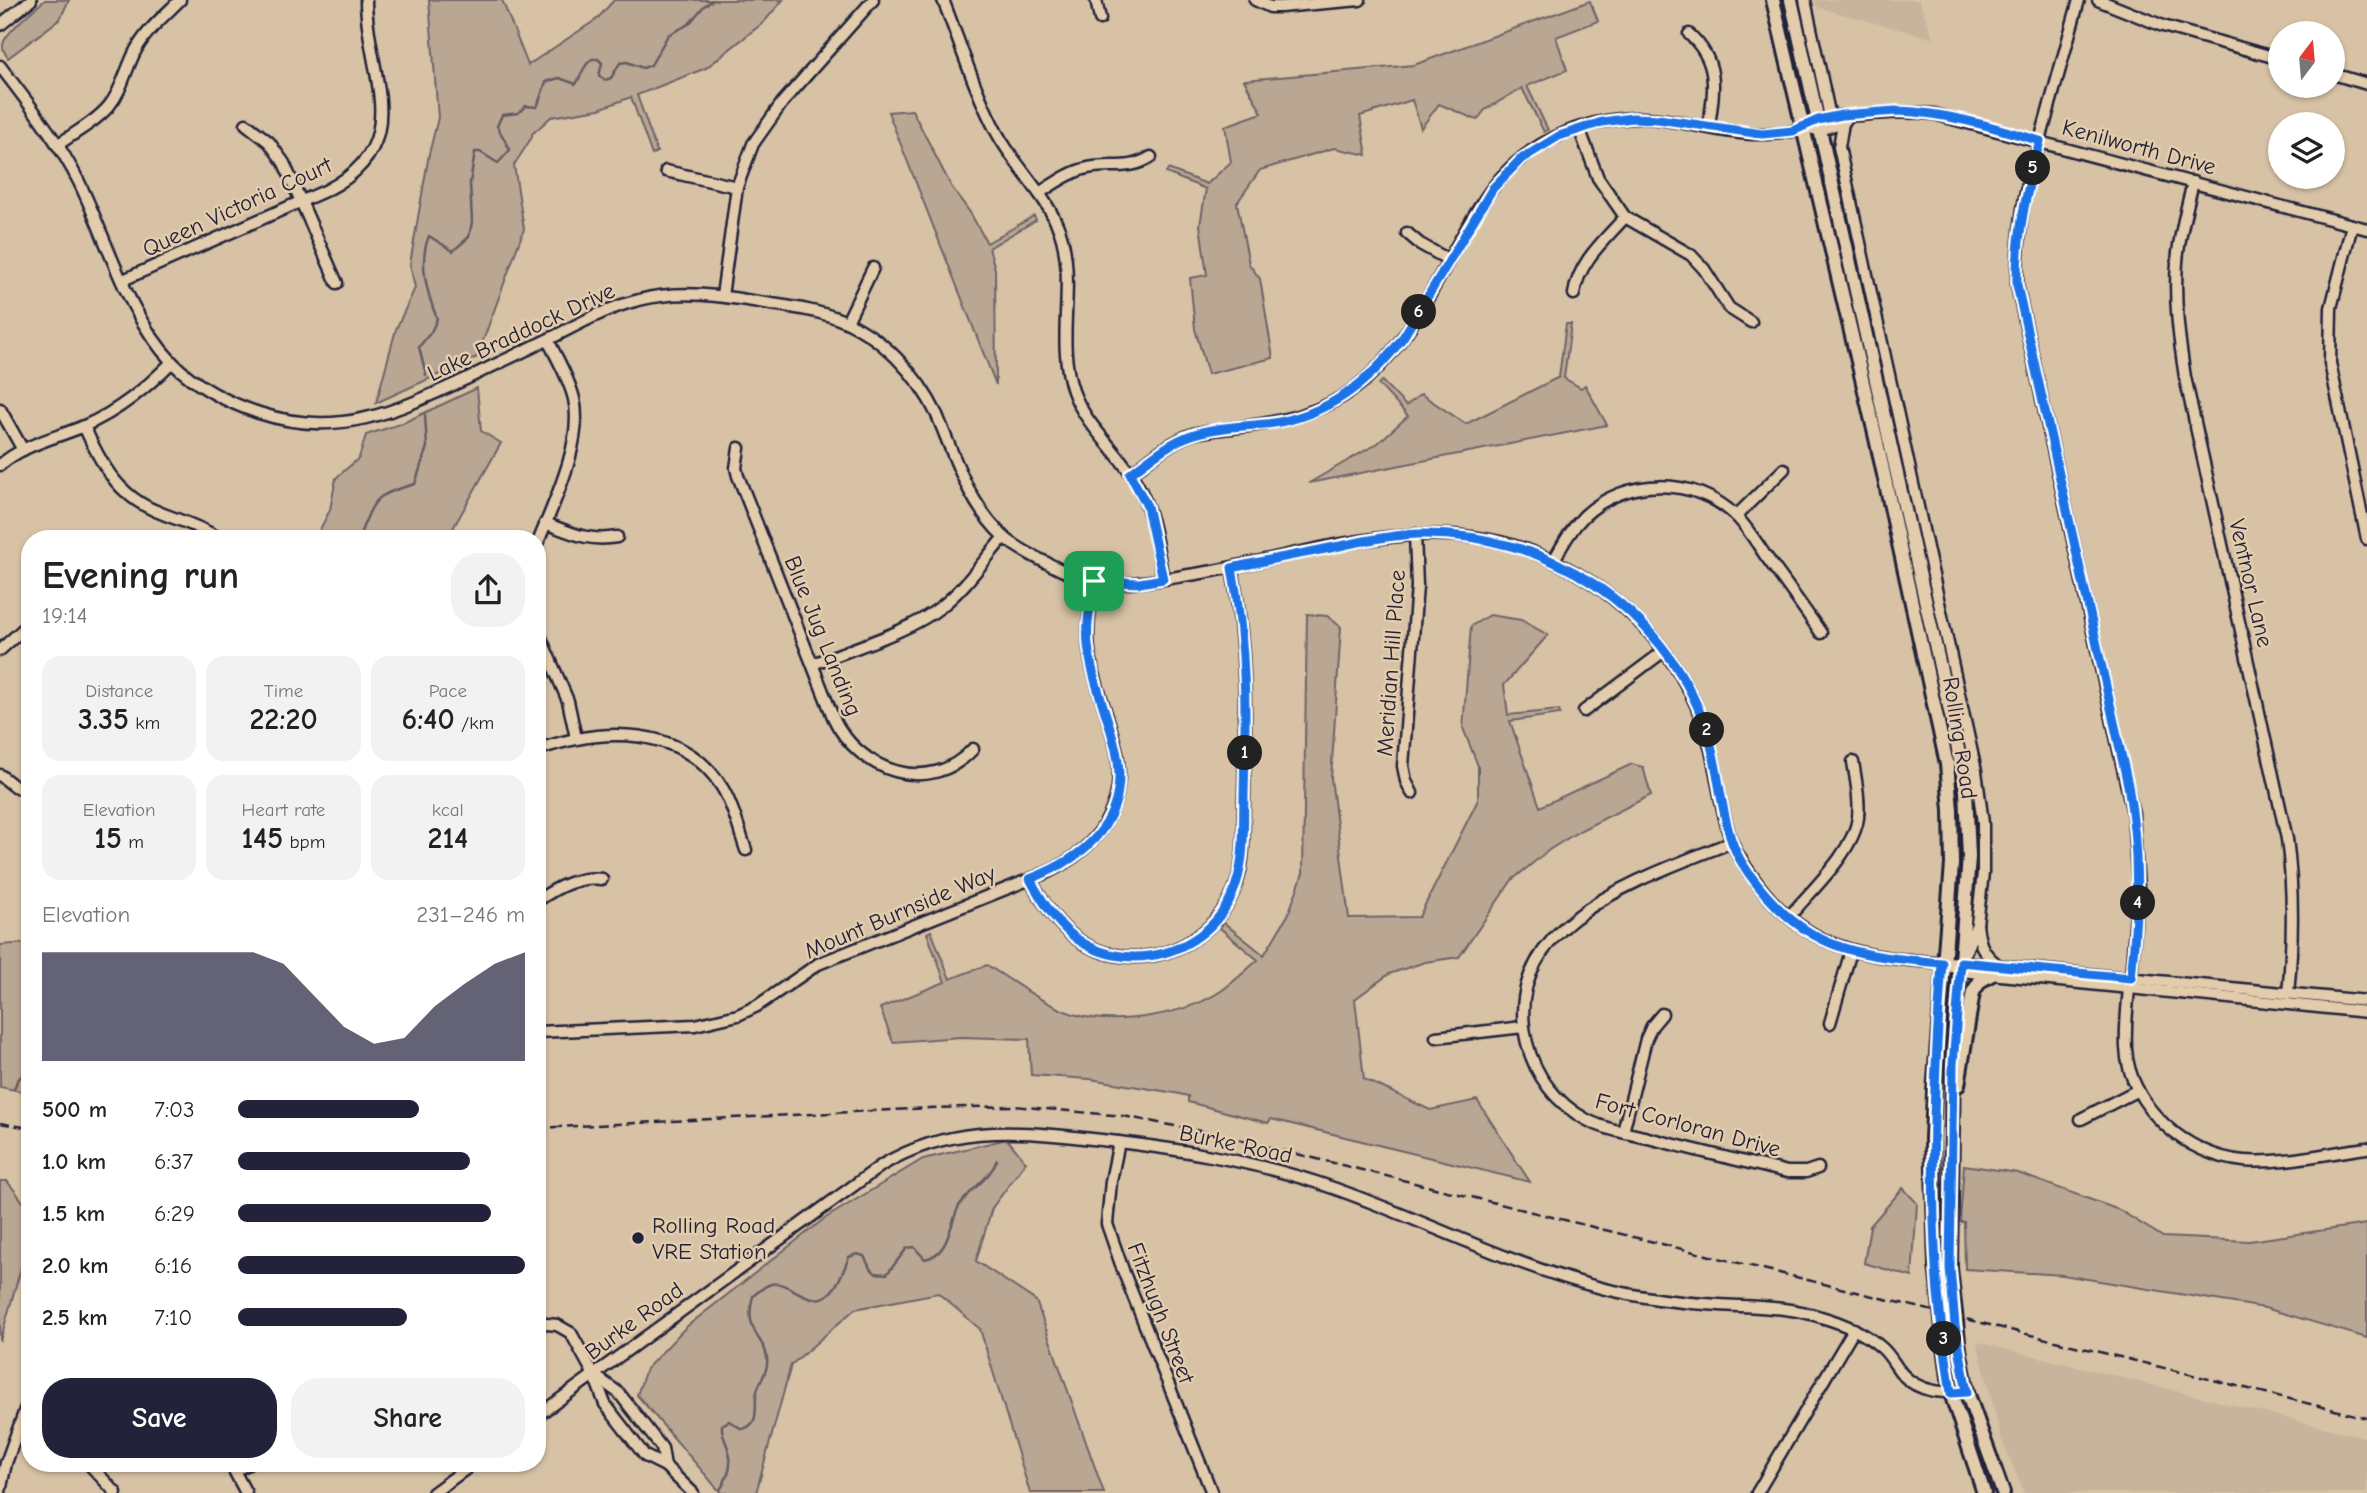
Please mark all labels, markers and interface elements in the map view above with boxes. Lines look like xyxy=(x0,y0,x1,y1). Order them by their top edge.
north arrow xyxy=(2268,21,2345,98)
map controls xyxy=(2268,21,2345,189)
button: layers xyxy=(2268,112,2345,189)
street label: Kenilworth Drive xyxy=(2059,113,2219,181)
pin: 5 xyxy=(2016,150,2050,186)
street label: Queen Victoria Court xyxy=(138,151,337,263)
text: 5 xyxy=(2027,156,2038,178)
street label: Lake Braddock Drive xyxy=(423,277,619,387)
pin: 6 xyxy=(1402,294,1436,330)
text: 6 xyxy=(1414,300,1423,322)
street label: Ventnor Lane xyxy=(2223,516,2279,650)
pin xyxy=(1064,551,1124,611)
street label: Blue Jug Landing xyxy=(779,552,867,720)
button: share xyxy=(451,553,525,627)
text: Evening run xyxy=(42,554,239,598)
icon: arrive xyxy=(1075,562,1113,600)
street label: Meridian Hill Place xyxy=(1371,569,1411,757)
text: 19:14 xyxy=(42,602,88,629)
street label: Rolling Road xyxy=(1937,675,1983,801)
text: Distance xyxy=(85,680,153,702)
text: Time xyxy=(264,680,303,702)
text: Pace xyxy=(429,680,467,702)
text: 3.35 xyxy=(78,702,129,737)
text: 22:20 xyxy=(249,702,318,737)
text: 6:40 xyxy=(401,702,455,737)
text: km xyxy=(129,712,160,734)
text: /km xyxy=(455,712,494,734)
pin: 2 xyxy=(1690,712,1724,748)
text: 2 xyxy=(1702,718,1711,740)
pin: 1 xyxy=(1228,736,1262,770)
text: 1 xyxy=(1241,741,1248,763)
text: Elevation xyxy=(83,799,156,821)
text: Heart rate xyxy=(242,799,325,821)
text: kcal xyxy=(432,799,464,821)
text: 15 xyxy=(94,821,122,856)
text: 145 xyxy=(242,821,283,856)
text: 214 xyxy=(428,821,468,856)
text: m xyxy=(122,831,144,853)
text: bpm xyxy=(283,831,325,853)
street label: Mount Burnside Way xyxy=(800,859,1000,964)
pin: 4 xyxy=(2120,886,2156,920)
text: 4 xyxy=(2133,891,2142,913)
text: Elevation xyxy=(42,901,130,928)
text: 231–246 m xyxy=(416,901,525,928)
street label: Fort Corloran Drive xyxy=(1592,1087,1784,1163)
text: 500 m xyxy=(42,1096,107,1123)
text: 7:03 xyxy=(154,1096,195,1123)
street label: Burke Road xyxy=(1177,1119,1295,1169)
text: 1.0 km xyxy=(42,1148,106,1175)
text: 6:37 xyxy=(154,1148,193,1175)
text: 1.5 km xyxy=(42,1200,105,1227)
text: 6:29 xyxy=(154,1200,195,1227)
place label: Rolling Road VRE Station xyxy=(652,1212,775,1265)
marker: Rolling Road VRE Station xyxy=(630,1230,646,1246)
street label: Fitzhugh Street xyxy=(1122,1239,1201,1389)
text: 2.0 km xyxy=(42,1252,108,1279)
text: 6:16 xyxy=(154,1252,192,1279)
street label: Burke Road xyxy=(580,1276,688,1366)
text: 2.5 km xyxy=(42,1304,108,1331)
text: 7:10 xyxy=(154,1304,192,1331)
pin: 3 xyxy=(1926,1322,1962,1356)
text: 3 xyxy=(1939,1327,1948,1349)
button: Save xyxy=(42,1378,277,1458)
button: Share xyxy=(291,1378,525,1458)

